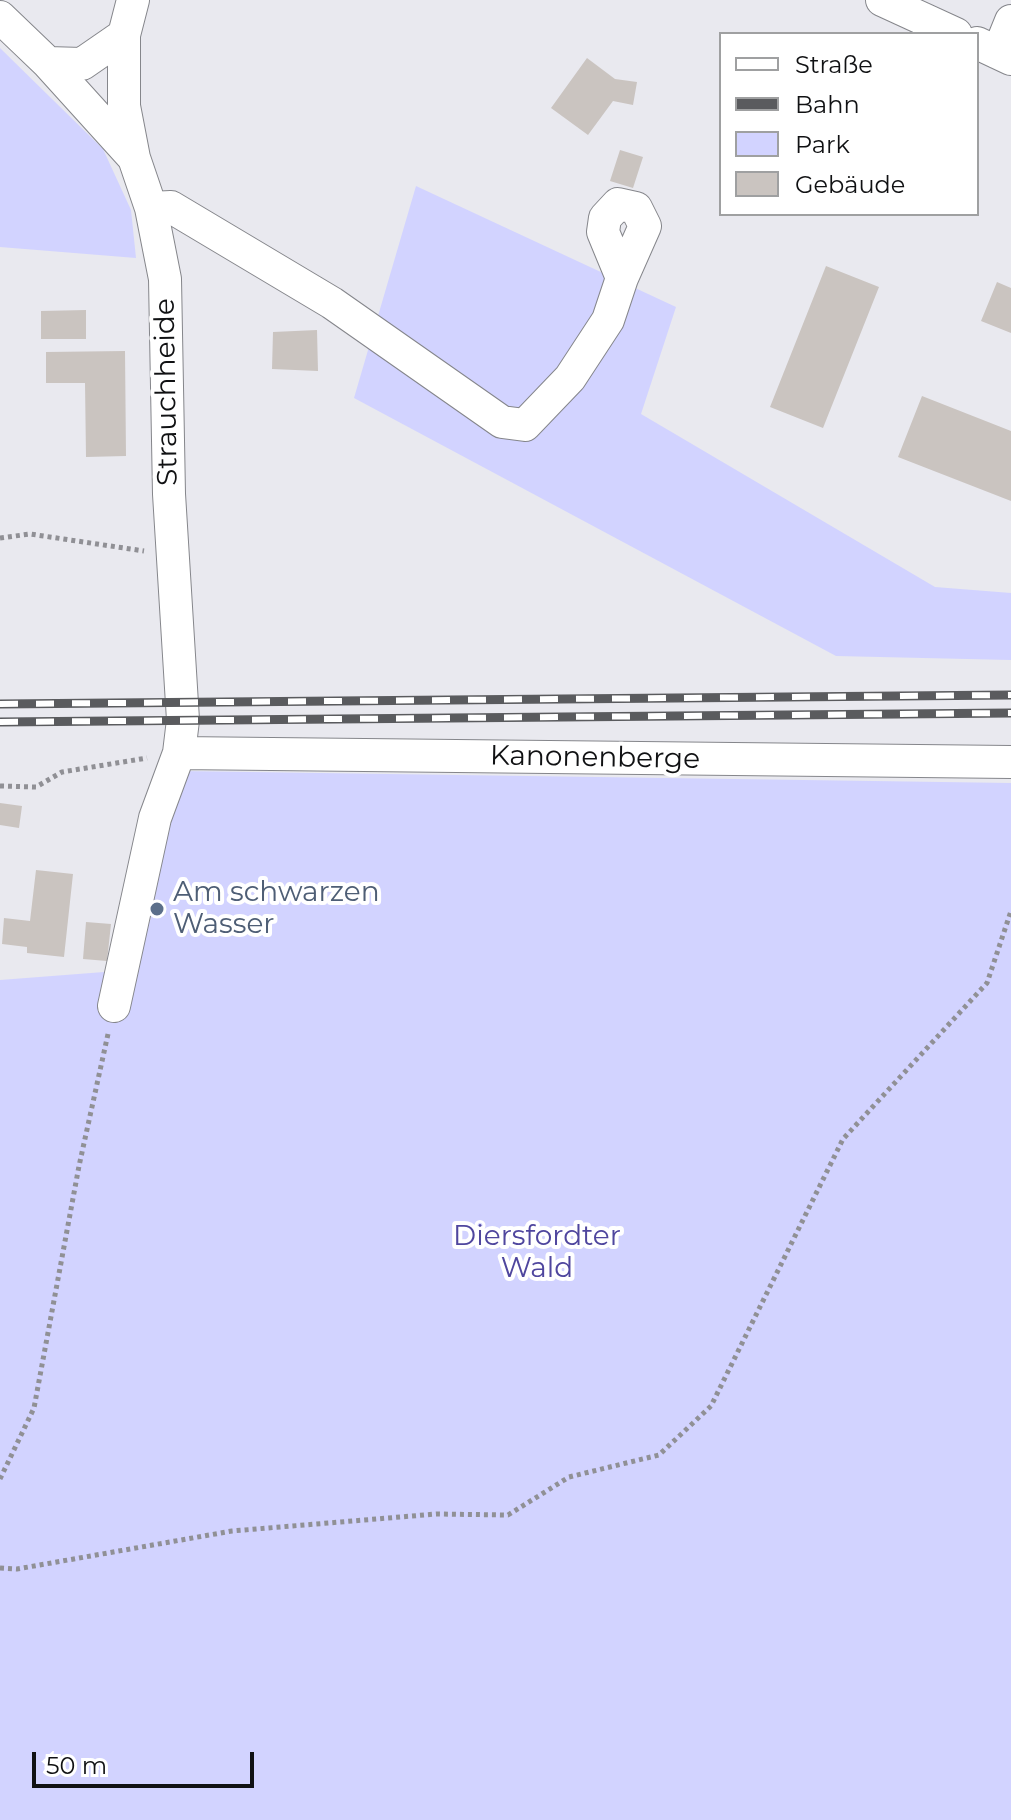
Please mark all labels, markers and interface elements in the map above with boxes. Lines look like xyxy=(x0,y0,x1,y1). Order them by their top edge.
legend xyxy=(719,32,979,216)
text: Straße xyxy=(795,50,873,79)
text: Bahn xyxy=(795,90,860,119)
text: Park xyxy=(795,130,850,159)
text: Gebäude xyxy=(795,170,905,199)
street label: Strauchheide xyxy=(149,298,185,486)
street label: Kanonenberge xyxy=(490,739,700,777)
place label: Am schwarzen Wasser xyxy=(173,876,380,942)
marker: Am schwarzen Wasser xyxy=(148,900,166,918)
park label: Diersfordter Wald xyxy=(453,1220,621,1286)
scale bar xyxy=(36,1736,258,1786)
text: 50 m xyxy=(46,1751,107,1780)

